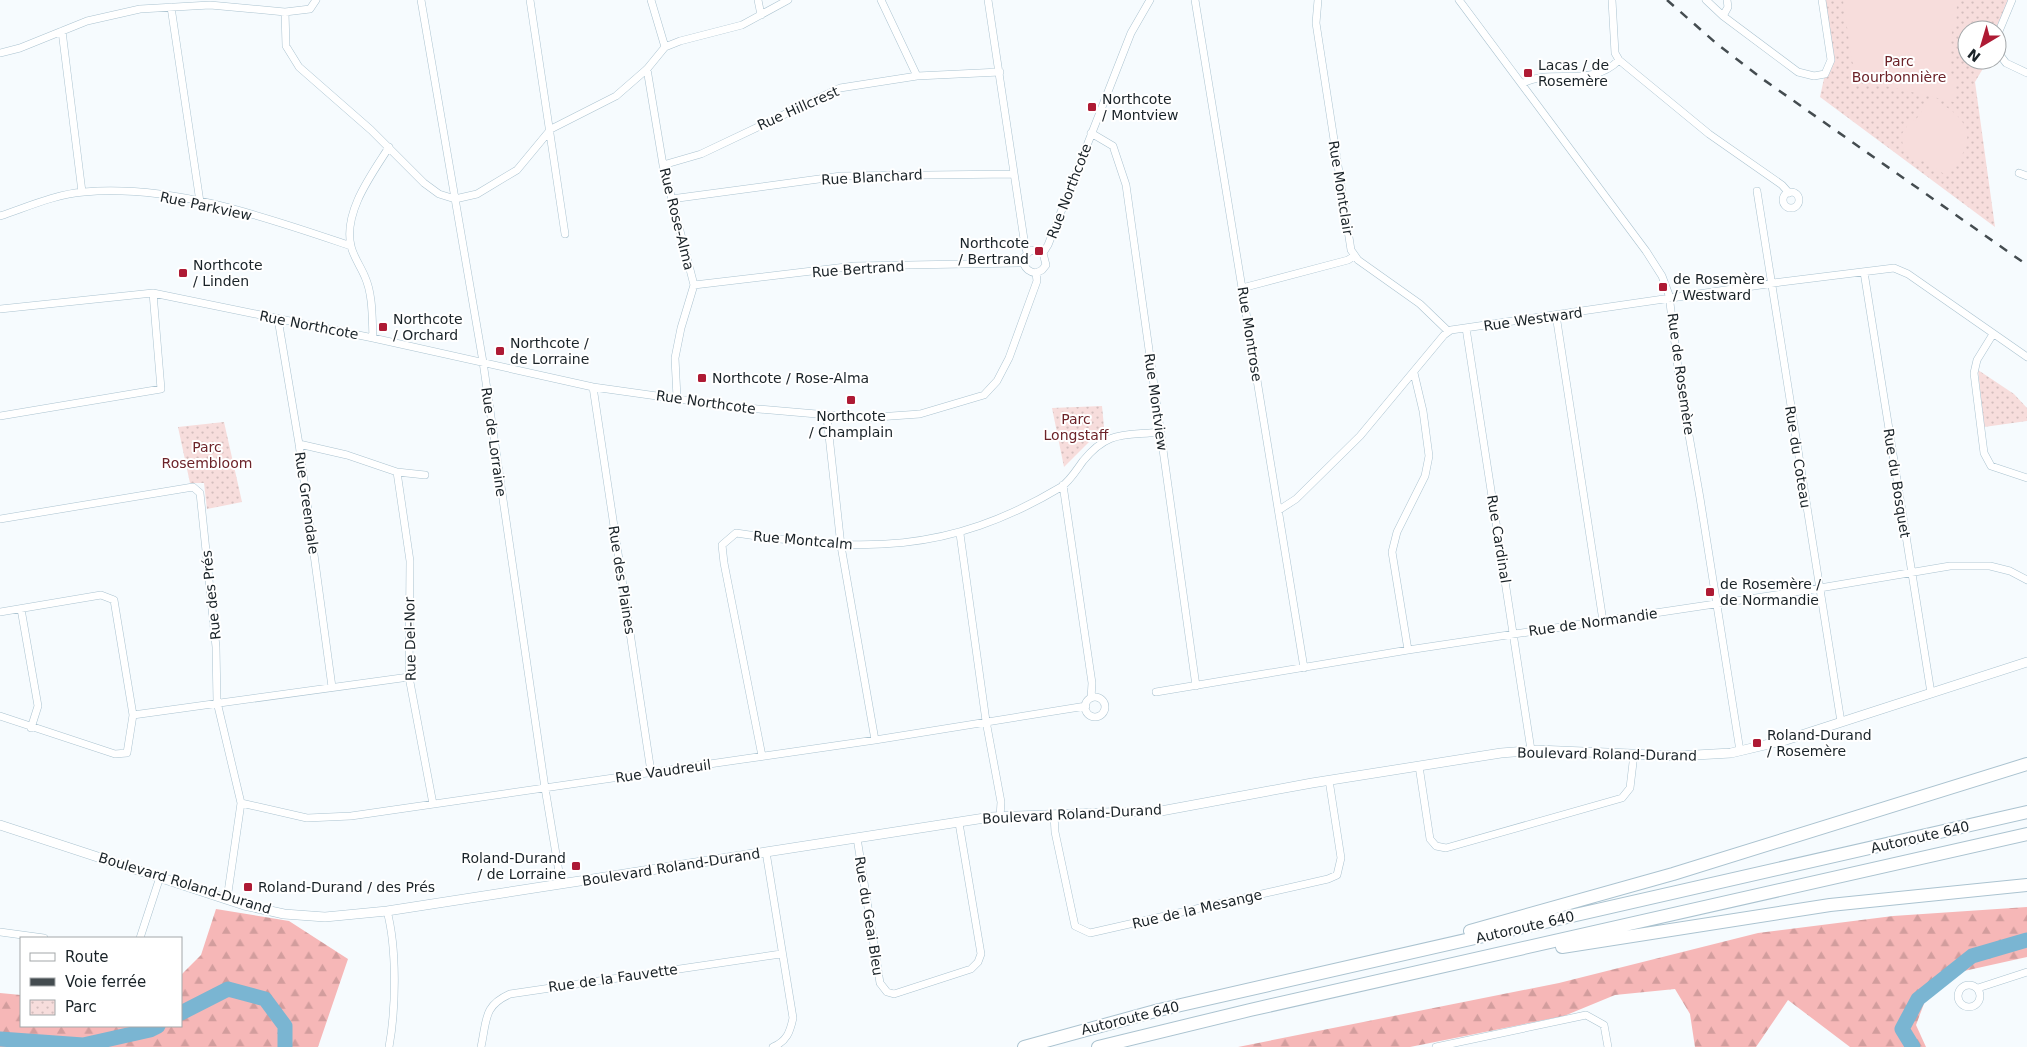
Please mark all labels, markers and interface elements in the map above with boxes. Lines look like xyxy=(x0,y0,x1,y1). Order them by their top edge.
north arrow xyxy=(1957,20,2007,70)
text: N xyxy=(1964,45,1984,65)
park label: Parc Bourbonnière xyxy=(1852,53,1946,85)
place label: Lacas / de Rosemère xyxy=(1538,57,1609,89)
marker: Lacas / de Rosemère xyxy=(1522,67,1534,79)
street label: Rue Hillcrest xyxy=(755,83,842,133)
place label: Northcote / Montview xyxy=(1102,91,1178,123)
marker: Northcote / Montview xyxy=(1086,101,1098,113)
street label: Rue Montclair xyxy=(1326,139,1356,237)
street label: Rue Northcote xyxy=(1044,141,1094,241)
street label: Rue Rose-Alma xyxy=(657,166,697,272)
street label: Rue Blanchard xyxy=(821,166,923,188)
street label: Rue Parkview xyxy=(159,188,253,224)
place label: Northcote / Bertrand xyxy=(958,235,1029,267)
marker: Northcote / Bertrand xyxy=(1033,245,1045,257)
place label: Northcote / Linden xyxy=(193,257,263,289)
street label: Rue Bertrand xyxy=(811,258,905,280)
marker: Northcote / Linden xyxy=(177,267,189,279)
place label: de Rosemère / Westward xyxy=(1673,271,1765,303)
marker: de Rosemère / Westward xyxy=(1657,281,1669,293)
street label: Rue Montrose xyxy=(1235,285,1265,383)
street label: Rue Westward xyxy=(1482,304,1584,334)
street label: Rue Northcote xyxy=(258,308,360,342)
place label: Northcote / Orchard xyxy=(393,311,463,343)
street label: Rue de Rosemère xyxy=(1665,312,1697,436)
marker: Northcote / Orchard xyxy=(377,321,389,333)
place label: Northcote / de Lorraine xyxy=(510,335,589,367)
marker: Northcote / de Lorraine xyxy=(494,345,506,357)
street label: Rue Montview xyxy=(1141,352,1171,452)
place label: Northcote / Rose-Alma xyxy=(712,370,869,386)
marker: Northcote / Rose-Alma xyxy=(696,372,708,384)
street label: Rue de Lorraine xyxy=(478,386,510,498)
street label: Rue Northcote xyxy=(655,387,757,417)
marker: Northcote / Champlain xyxy=(845,394,857,406)
street label: Rue du Coteau xyxy=(1782,405,1814,509)
place label: Northcote / Champlain xyxy=(809,408,893,440)
park label: Parc Longstaff xyxy=(1044,411,1109,443)
street label: Rue du Bosquet xyxy=(1880,427,1914,539)
park label: Parc Rosembloom xyxy=(162,439,252,471)
street label: Rue Greendale xyxy=(292,451,322,555)
street label: Rue Cardinal xyxy=(1484,494,1514,584)
street label: Rue des Plaines xyxy=(606,524,638,636)
street label: Rue Montcalm xyxy=(753,528,853,552)
street label: Rue des Prés xyxy=(198,549,224,641)
place label: de Rosemère / de Normandie xyxy=(1720,576,1821,608)
marker: de Rosemère / de Normandie xyxy=(1704,586,1716,598)
street label: Rue Del-Nor xyxy=(401,597,419,681)
street label: Rue de Normandie xyxy=(1528,605,1658,639)
place label: Roland-Durand / Rosemère xyxy=(1767,727,1872,759)
marker: Roland-Durand / Rosemère xyxy=(1751,737,1763,749)
street label: Boulevard Roland-Durand xyxy=(1517,744,1697,764)
street label: Rue Vaudreuil xyxy=(614,756,712,786)
street label: Boulevard Roland-Durand xyxy=(982,801,1162,827)
street label: Autoroute 640 xyxy=(1869,818,1971,856)
street label: Boulevard Roland-Durand xyxy=(581,845,761,889)
street label: Boulevard Roland-Durand xyxy=(97,849,273,917)
place label: Roland-Durand / de Lorraine xyxy=(461,850,566,882)
street label: Rue du Geai Bleu xyxy=(852,855,886,977)
marker: Roland-Durand / de Lorraine xyxy=(570,860,582,872)
place label: Roland-Durand / des Prés xyxy=(258,879,435,895)
marker: Roland-Durand / des Prés xyxy=(242,881,254,893)
street label: Rue de la Mesange xyxy=(1130,886,1264,932)
street label: Autoroute 640 xyxy=(1474,908,1576,946)
legend xyxy=(20,937,182,1027)
text: Route xyxy=(65,948,109,966)
street label: Rue de la Fauvette xyxy=(547,961,679,995)
text: Voie ferrée xyxy=(65,973,146,991)
text: Parc xyxy=(65,998,97,1016)
street label: Autoroute 640 xyxy=(1079,998,1181,1038)

